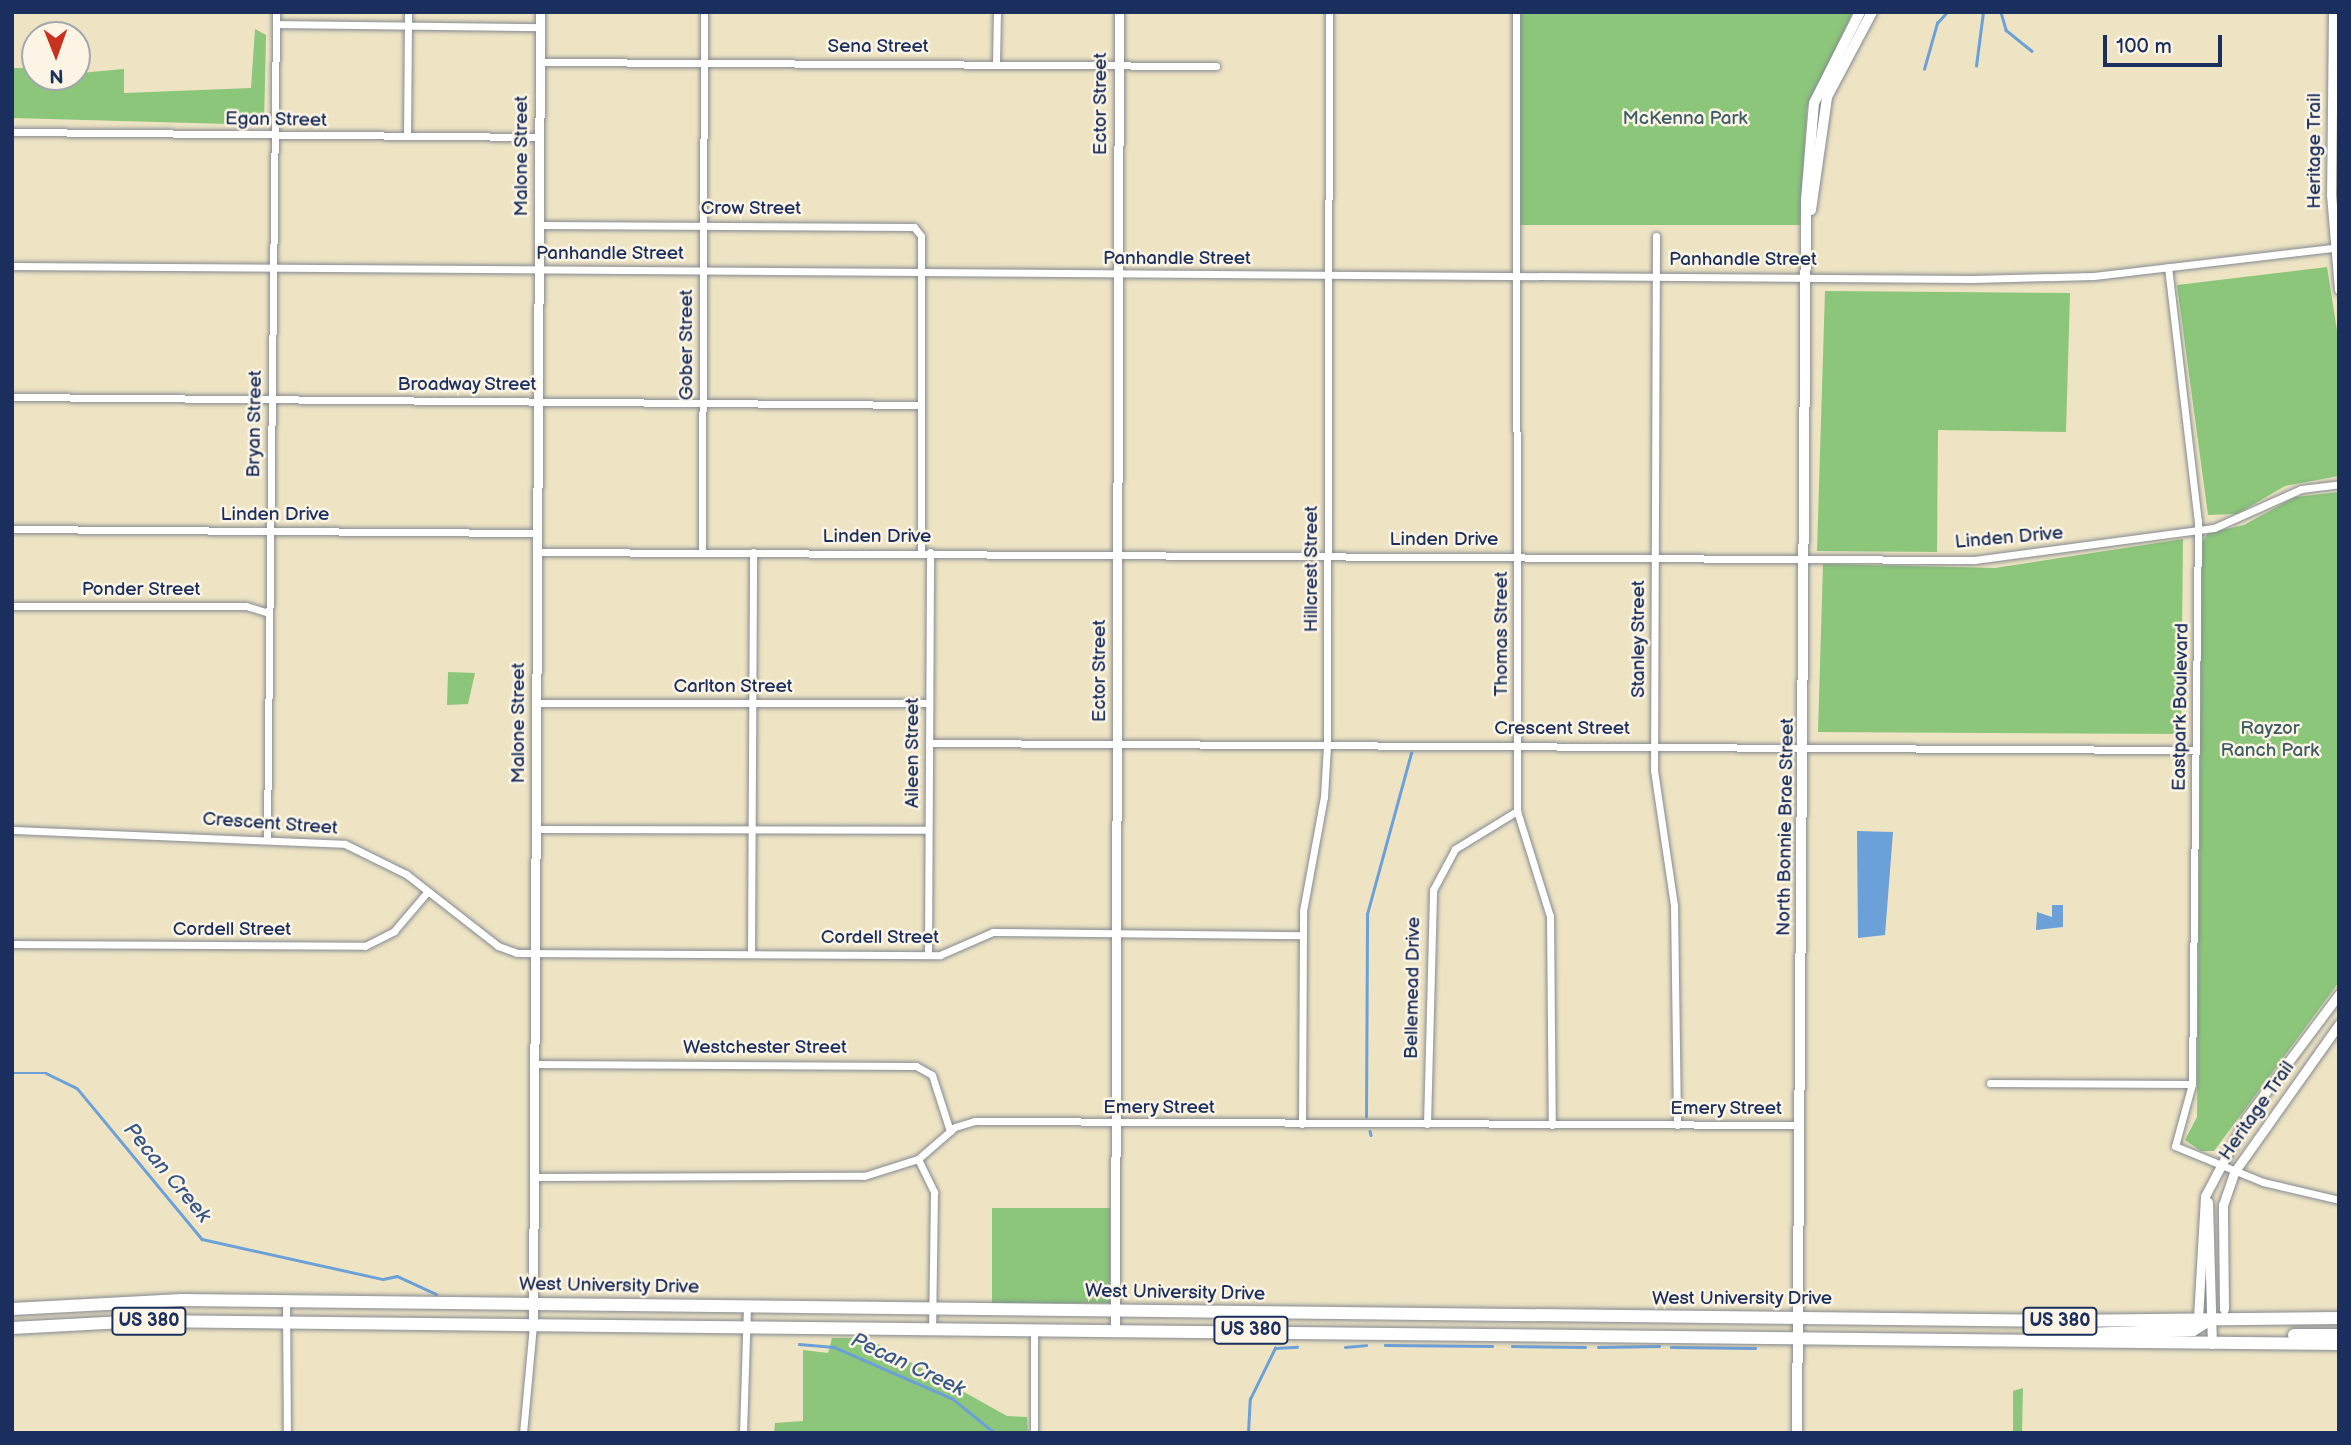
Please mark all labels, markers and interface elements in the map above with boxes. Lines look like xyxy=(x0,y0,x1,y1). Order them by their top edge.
north arrow xyxy=(21,21,91,91)
scale bar xyxy=(2106,21,2225,65)
text: 100 m xyxy=(2116,34,2172,59)
street label: Sena Street xyxy=(827,36,929,58)
street label: Ector Street xyxy=(1090,53,1112,155)
text: N xyxy=(49,64,64,87)
street label: Heritage Trail xyxy=(2304,93,2326,209)
street label: Malone Street xyxy=(511,95,533,217)
street label: Egan Street xyxy=(225,108,327,132)
park label: McKenna Park xyxy=(1622,108,1748,130)
street label: Crow Street xyxy=(701,198,801,220)
street label: Panhandle Street xyxy=(536,243,684,265)
street label: Panhandle Street xyxy=(1103,248,1251,270)
street label: Panhandle Street xyxy=(1669,249,1817,271)
street label: Gober Street xyxy=(676,289,698,401)
street label: Bryan Street xyxy=(243,370,267,478)
street label: Broadway Street xyxy=(397,374,537,396)
street label: Linden Drive xyxy=(221,504,329,526)
street label: Hillcrest Street xyxy=(1301,505,1323,633)
street label: Linden Drive xyxy=(1954,522,2064,554)
street label: Linden Drive xyxy=(823,526,931,548)
street label: Linden Drive xyxy=(1390,529,1498,551)
street label: Thomas Street xyxy=(1491,571,1513,697)
street label: Ponder Street xyxy=(81,579,201,601)
street label: Stanley Street xyxy=(1628,579,1650,699)
street label: Ector Street xyxy=(1089,620,1111,722)
street label: Eastpark Boulevard xyxy=(2168,623,2194,791)
street label: Malone Street xyxy=(508,662,530,784)
street label: Carlton Street xyxy=(673,676,793,698)
street label: Aileen Street xyxy=(902,698,924,808)
street label: Crescent Street xyxy=(1494,718,1630,740)
street label: North Bonnie Brae Street xyxy=(1773,718,1799,936)
park label: Rayzor Ranch Park xyxy=(2221,718,2319,762)
street label: Crescent Street xyxy=(201,808,339,840)
street label: Bellemead Drive xyxy=(1400,917,1426,1059)
street label: Cordell Street xyxy=(173,919,291,941)
street label: Cordell Street xyxy=(821,927,939,949)
street label: Westchester Street xyxy=(683,1037,847,1059)
street label: Heritage Trail xyxy=(2214,1057,2300,1165)
street label: Emery Street xyxy=(1102,1097,1216,1119)
street label: Emery Street xyxy=(1669,1098,1783,1120)
water label: Pecan Creek xyxy=(118,1118,216,1228)
street label: West University Drive xyxy=(518,1273,700,1299)
street label: West University Drive xyxy=(1084,1280,1266,1306)
street label: West University Drive xyxy=(1651,1288,1833,1310)
road number: US 380 xyxy=(110,1306,188,1336)
road number: US 380 xyxy=(2022,1306,2098,1336)
road number: US 380 xyxy=(1212,1316,1290,1344)
water label: Pecan Creek xyxy=(847,1328,969,1402)

